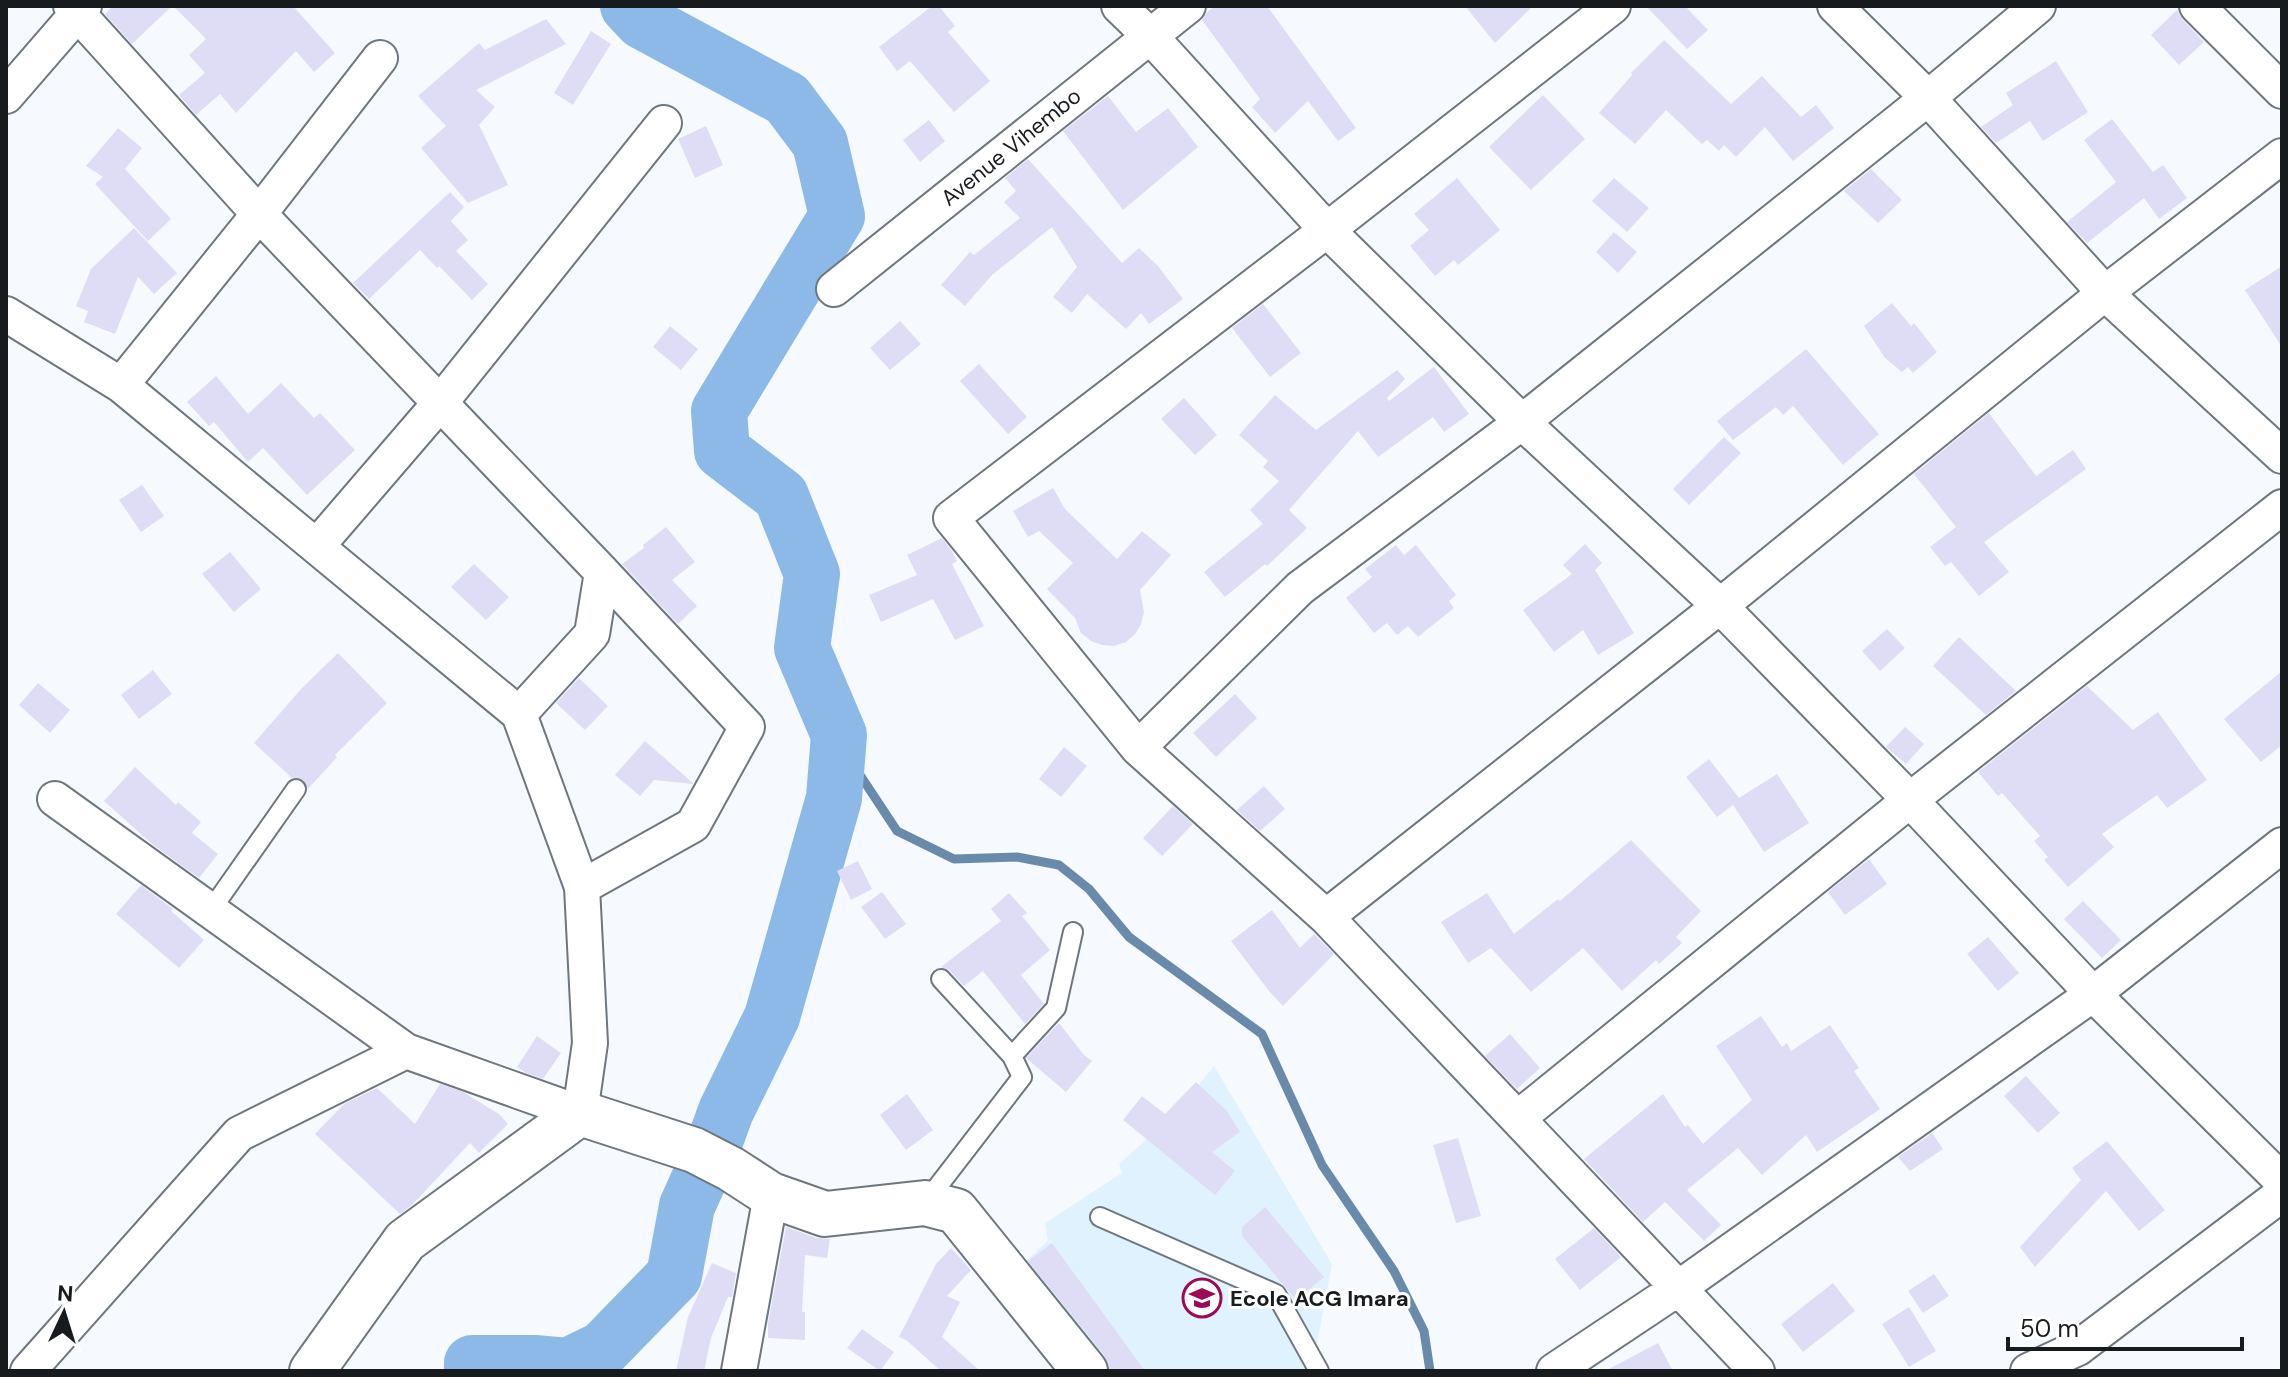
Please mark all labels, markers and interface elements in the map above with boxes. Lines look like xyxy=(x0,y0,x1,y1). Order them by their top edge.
street label: Avenue Vihembo xyxy=(935,82,1087,212)
north arrow xyxy=(24,1273,104,1353)
school or university icon: Ecole ACG Imara xyxy=(1181,1277,1223,1319)
text: N xyxy=(56,1279,74,1309)
place label: Ecole ACG Imara xyxy=(1230,1284,1409,1313)
scale bar xyxy=(2008,1301,2242,1351)
text: 50 m xyxy=(2020,1313,2079,1344)

